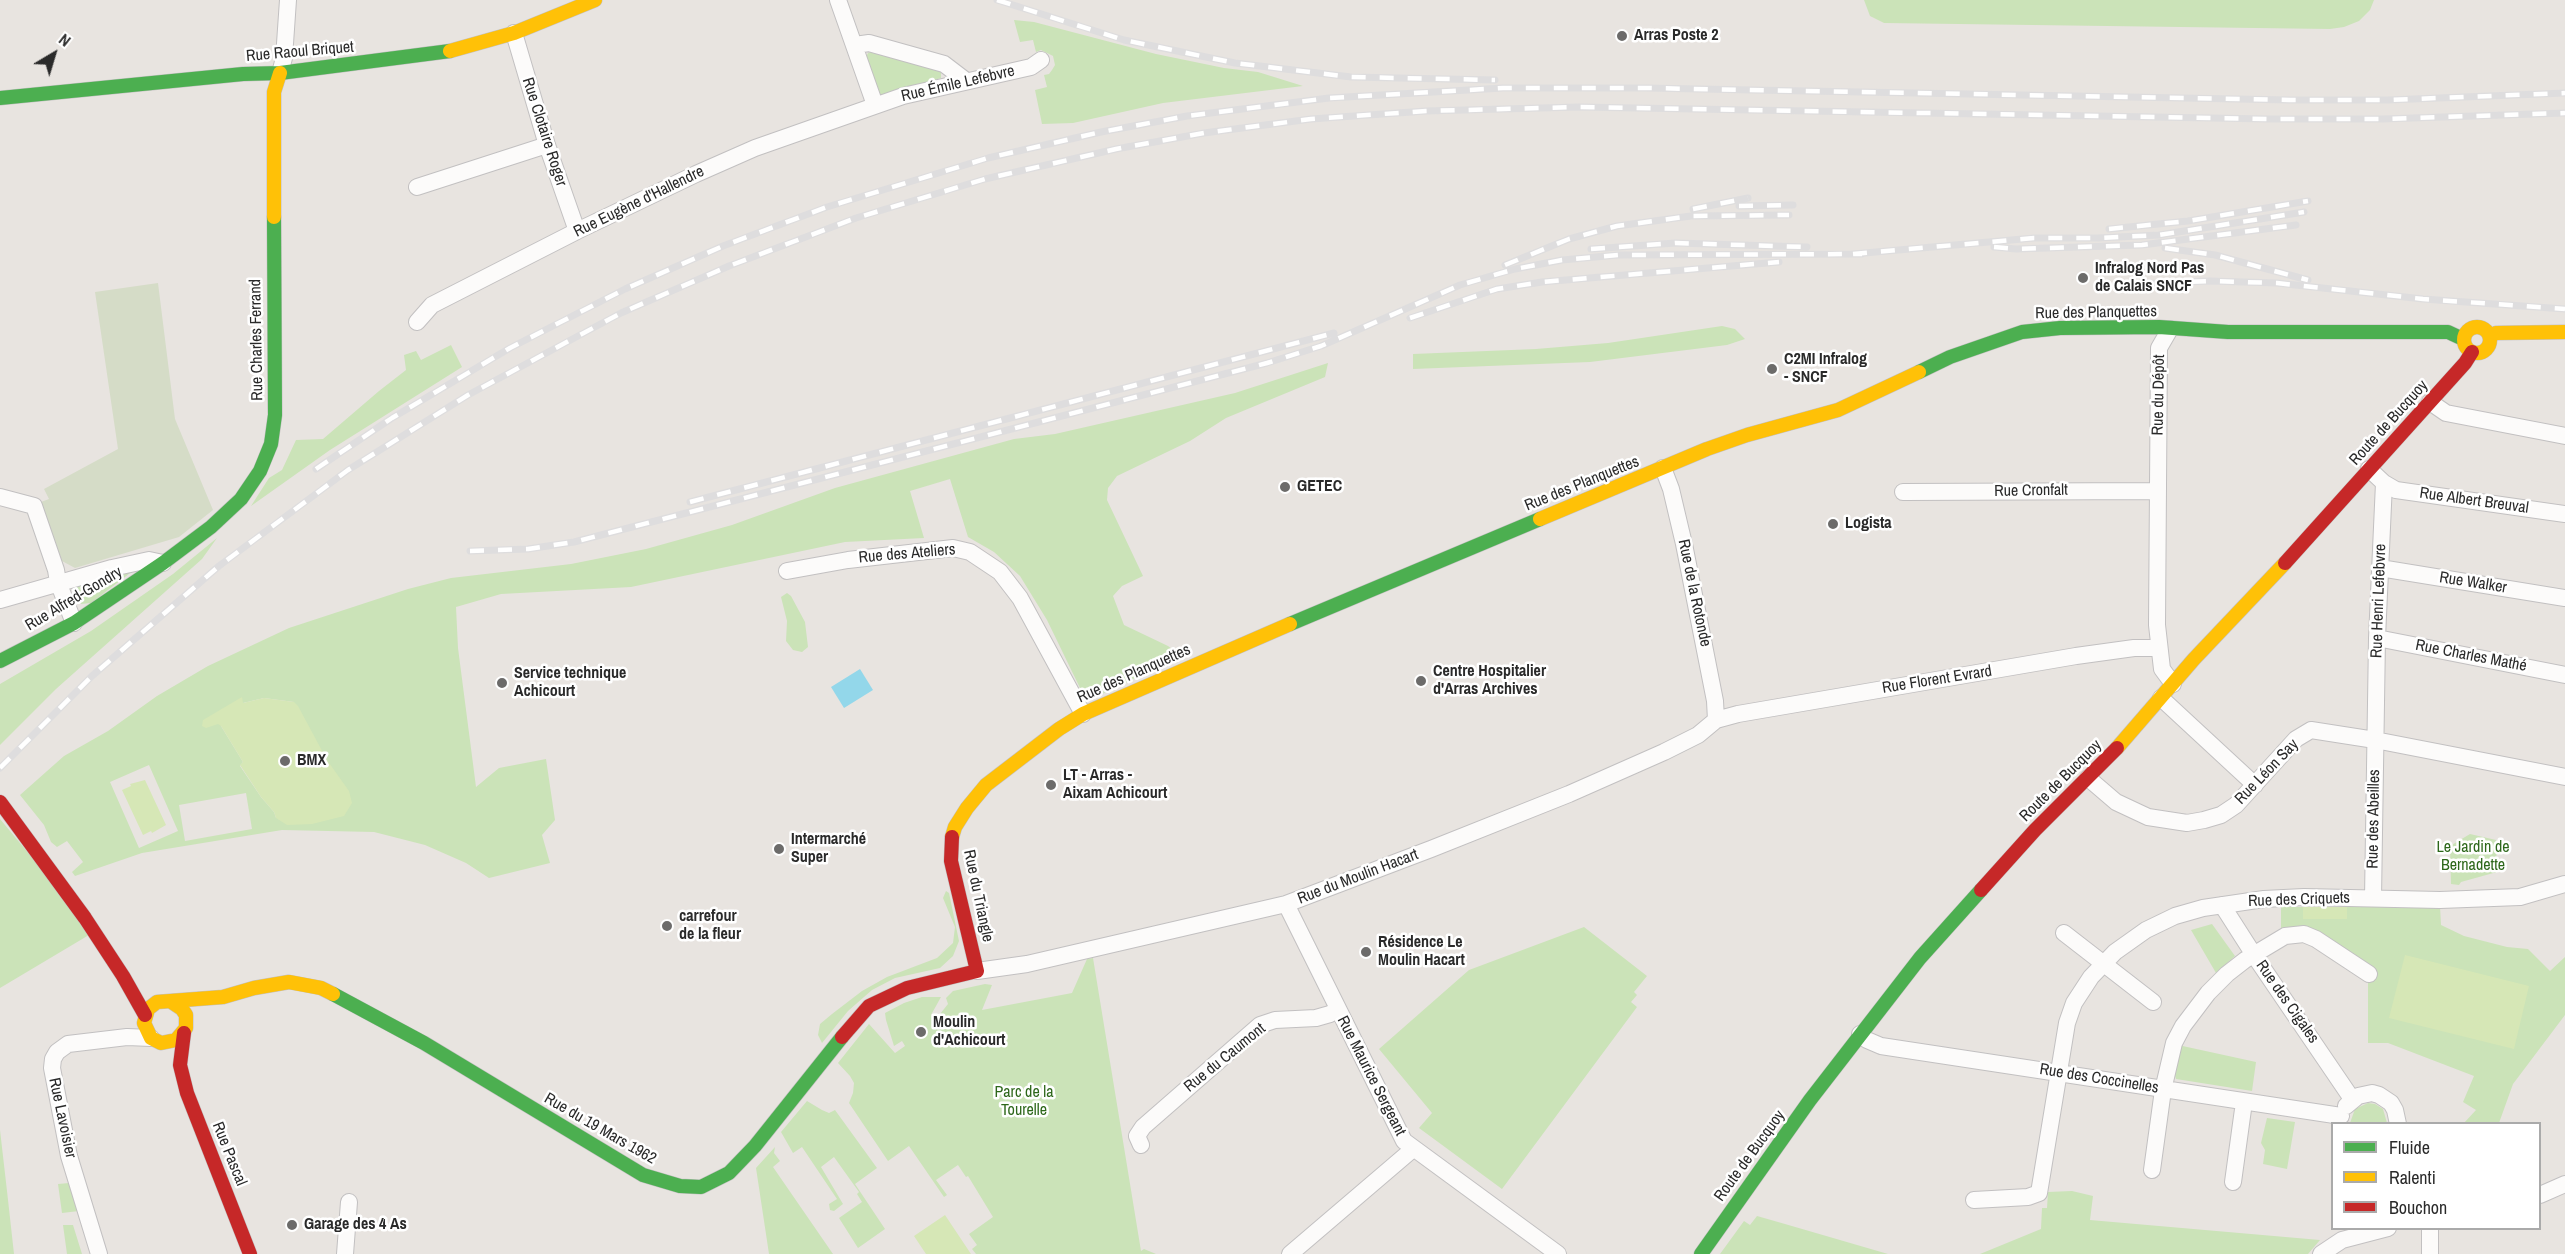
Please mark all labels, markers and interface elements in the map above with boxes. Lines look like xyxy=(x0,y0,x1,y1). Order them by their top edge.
north arrow xyxy=(24,24,84,84)
place label: Arras Poste 2 xyxy=(1634,26,1719,46)
text: N xyxy=(55,28,76,51)
marker: Arras Poste 2 xyxy=(1615,29,1629,43)
street label: Rue Raoul Briquet xyxy=(245,38,355,66)
street label: Rue Émile Lefebvre xyxy=(899,62,1017,106)
street label: Rue Clotaire Roger xyxy=(517,75,571,189)
street label: Rue Eugène d'Hallendre xyxy=(571,162,707,242)
place label: Infralog Nord Pas de Calais SNCF xyxy=(2095,259,2204,297)
marker: Infralog Nord Pas de Calais SNCF xyxy=(2076,271,2090,285)
street label: Rue Charles Ferrand xyxy=(246,279,268,401)
street label: Rue des Planquettes xyxy=(2035,302,2157,324)
place label: C2MI Infralog - SNCF xyxy=(1784,350,1867,388)
street label: Rue du Dépôt xyxy=(2149,354,2169,436)
marker: C2MI Infralog - SNCF xyxy=(1765,362,1779,376)
street label: Route de Bucquoy xyxy=(2346,376,2432,470)
street label: Rue des Planquettes xyxy=(1522,452,1642,516)
place label: GETEC xyxy=(1297,477,1342,497)
marker: GETEC xyxy=(1278,480,1292,494)
street label: Rue Cronfalt xyxy=(1994,481,2068,501)
street label: Rue Albert Breuval xyxy=(2418,484,2530,518)
place label: Logista xyxy=(1845,514,1892,534)
marker: Logista xyxy=(1826,517,1840,531)
street label: Rue de la Rotonde xyxy=(1673,537,1715,649)
street label: Rue des Ateliers xyxy=(858,540,956,568)
street label: Rue Henri Lefebvre xyxy=(2367,543,2391,659)
street label: Rue Alfred-Gondry xyxy=(22,563,126,635)
street label: Rue Walker xyxy=(2438,568,2508,598)
street label: Rue Charles Mathé xyxy=(2414,636,2528,676)
street label: Rue des Planquettes xyxy=(1074,640,1194,708)
place label: Centre Hospitalier d'Arras Archives xyxy=(1433,662,1546,700)
street label: Rue Florent Evrard xyxy=(1881,662,1993,698)
place label: Service technique Achicourt xyxy=(514,664,626,702)
marker: Centre Hospitalier d'Arras Archives xyxy=(1414,674,1428,688)
marker: Service technique Achicourt xyxy=(495,676,509,690)
street label: Rue Léon Say xyxy=(2231,735,2303,809)
street label: Route de Bucquoy xyxy=(2016,736,2106,826)
place label: BMX xyxy=(297,751,326,771)
marker: BMX xyxy=(278,754,292,768)
place label: LT - Arras - Aixam Achicourt xyxy=(1063,766,1167,804)
street label: Rue des Abeilles xyxy=(2364,769,2384,869)
marker: LT - Arras - Aixam Achicourt xyxy=(1044,778,1058,792)
place label: Intermarché Super xyxy=(791,830,866,868)
park label: Le Jardin de Bernadette xyxy=(2437,838,2509,876)
marker: Intermarché Super xyxy=(772,842,786,856)
street label: Rue du Moulin Hacart xyxy=(1295,845,1421,909)
street label: Rue du Triangle xyxy=(959,848,997,944)
street label: Rue des Criquets xyxy=(2248,889,2350,911)
place label: carrefour de la fleur xyxy=(679,907,741,945)
marker: carrefour de la fleur xyxy=(660,919,674,933)
place label: Résidence Le Moulin Hacart xyxy=(1378,933,1465,971)
marker: Résidence Le Moulin Hacart xyxy=(1359,945,1373,959)
street label: Rue des Cigales xyxy=(2251,957,2323,1047)
place label: Moulin d'Achicourt xyxy=(933,1013,1005,1051)
street label: Rue Maurice Sergeant xyxy=(1332,1013,1410,1139)
street label: Rue du Caumont xyxy=(1180,1019,1270,1097)
marker: Moulin d'Achicourt xyxy=(914,1025,928,1039)
street label: Rue des Coccinelles xyxy=(2038,1060,2160,1098)
street label: Rue Lavoisier xyxy=(44,1076,80,1160)
park label: Parc de la Tourelle xyxy=(994,1083,1054,1121)
street label: Rue du 19 Mars 1962 xyxy=(541,1089,659,1169)
street label: Route de Bucquoy xyxy=(1711,1107,1789,1205)
street label: Rue Pascal xyxy=(208,1119,250,1189)
legend xyxy=(2331,1122,2541,1230)
text: Fluide xyxy=(2389,1135,2430,1160)
text: Ralenti xyxy=(2389,1165,2436,1190)
text: Bouchon xyxy=(2389,1195,2447,1220)
place label: Garage des 4 As xyxy=(304,1215,407,1235)
marker: Garage des 4 As xyxy=(285,1218,299,1232)

